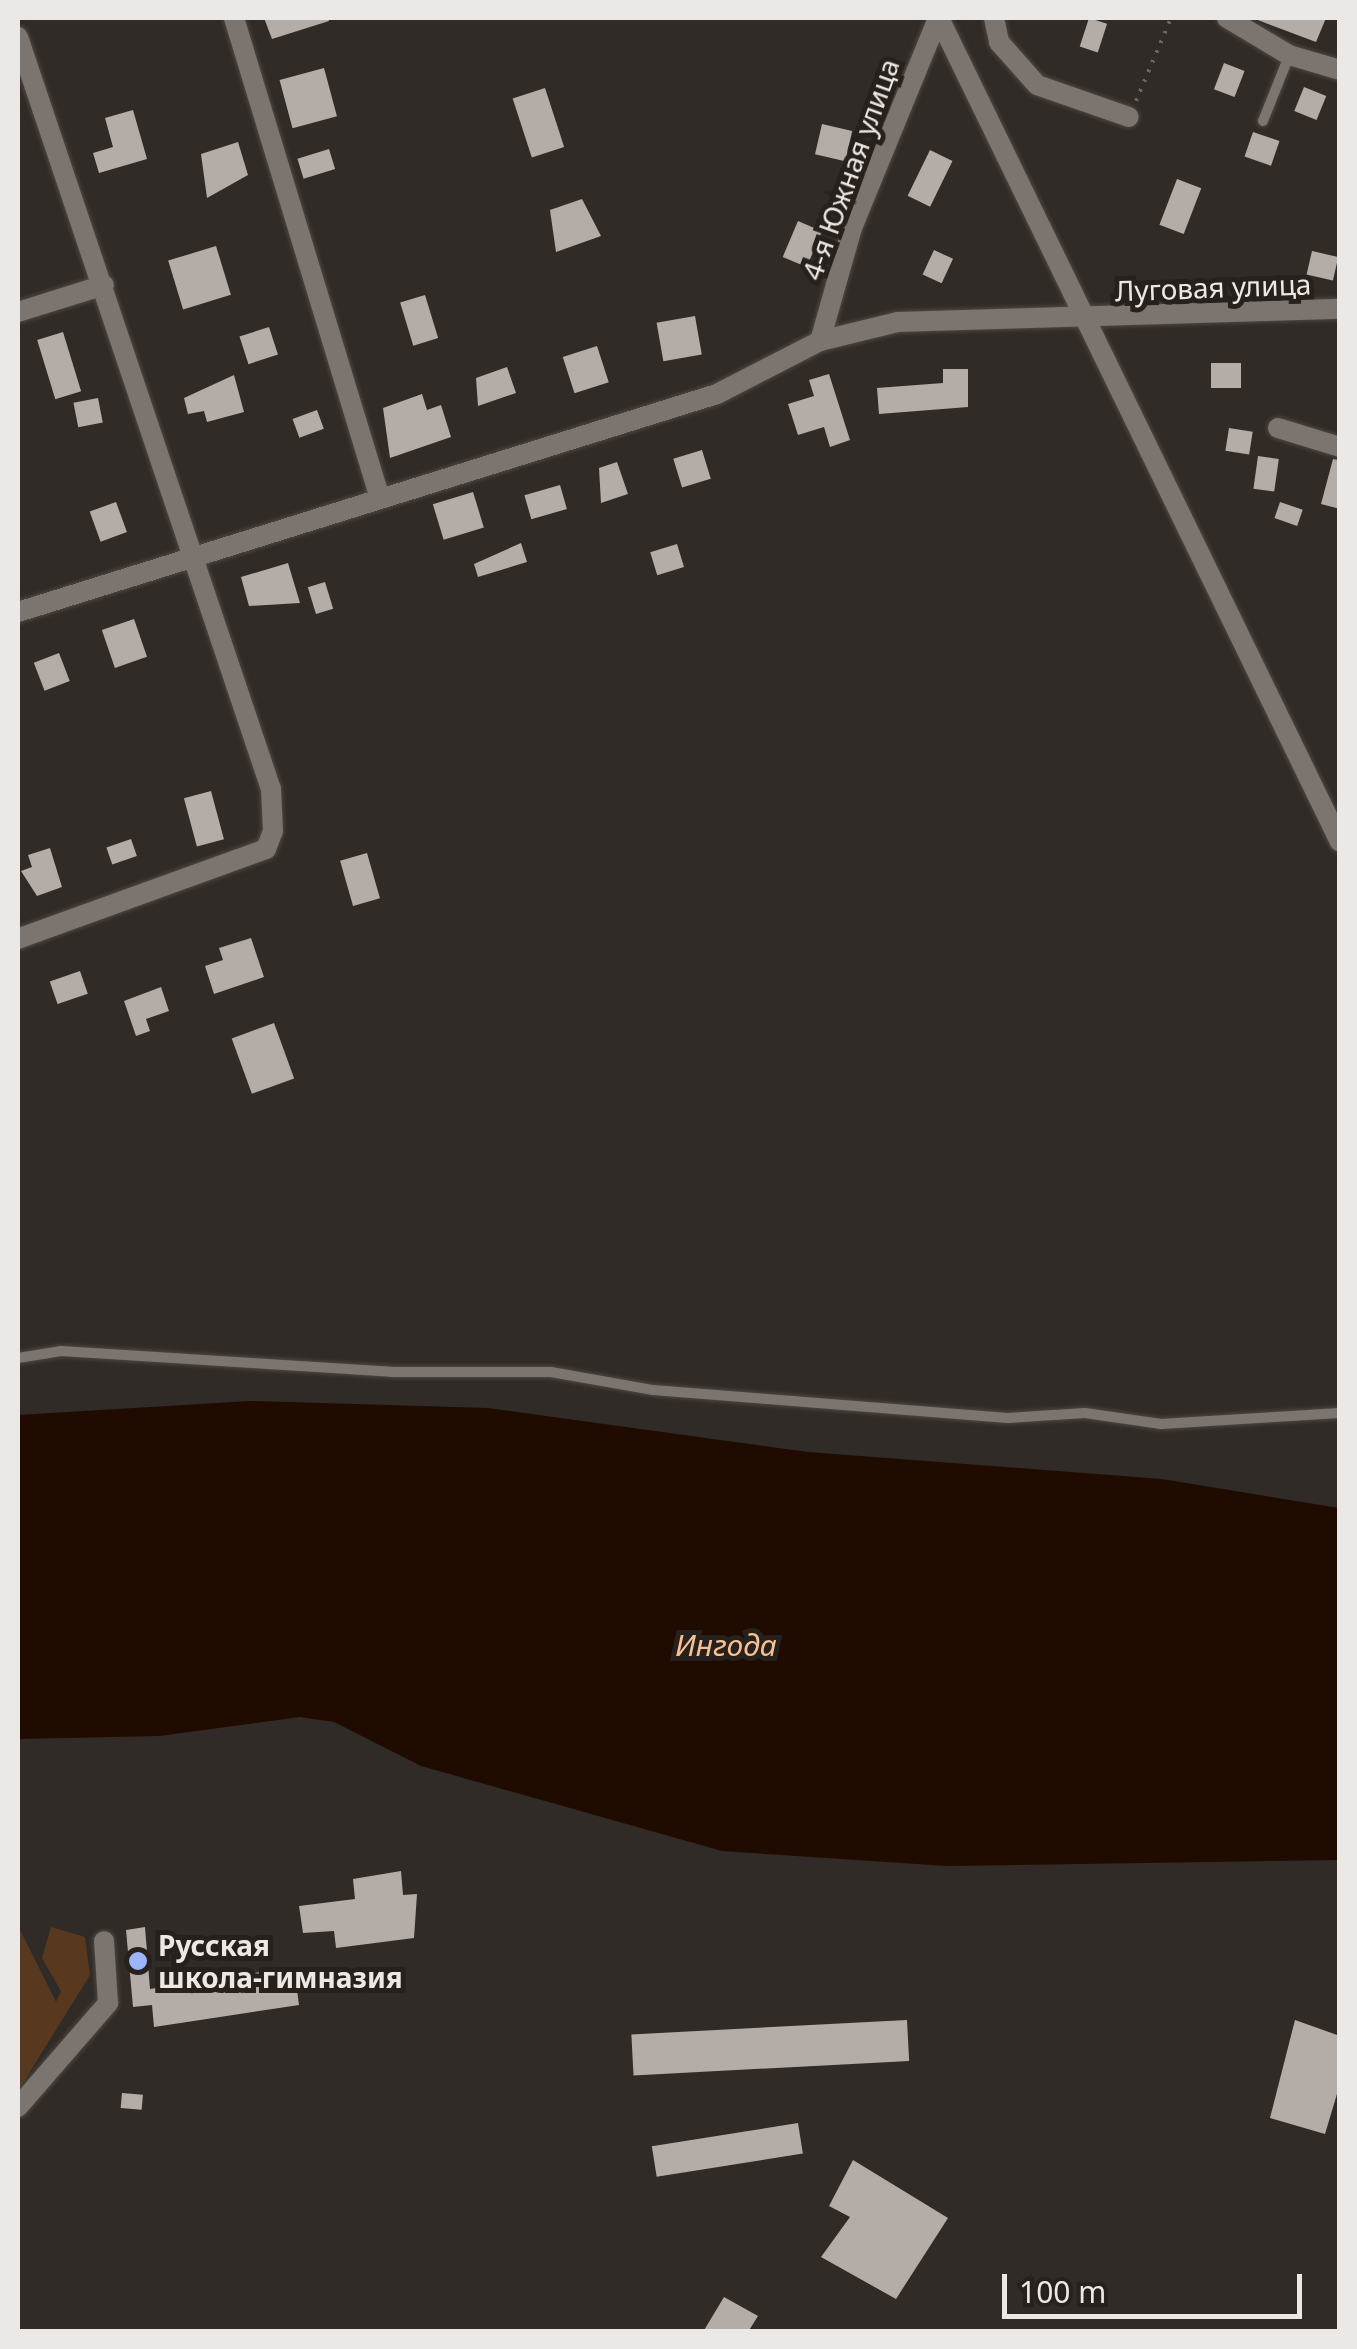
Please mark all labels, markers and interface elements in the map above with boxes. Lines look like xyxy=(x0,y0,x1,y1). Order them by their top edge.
street label: 4-я Южная улица xyxy=(794,54,906,284)
street label: Луговая улица xyxy=(1114,267,1312,307)
water label: Ингода xyxy=(675,1627,777,1663)
place label: Русская школа-гимназия xyxy=(158,1928,403,1994)
marker: Русская школа-гимназия xyxy=(127,1950,149,1972)
scale bar xyxy=(1007,2254,1307,2316)
text: 100 m xyxy=(1019,2271,1106,2312)

